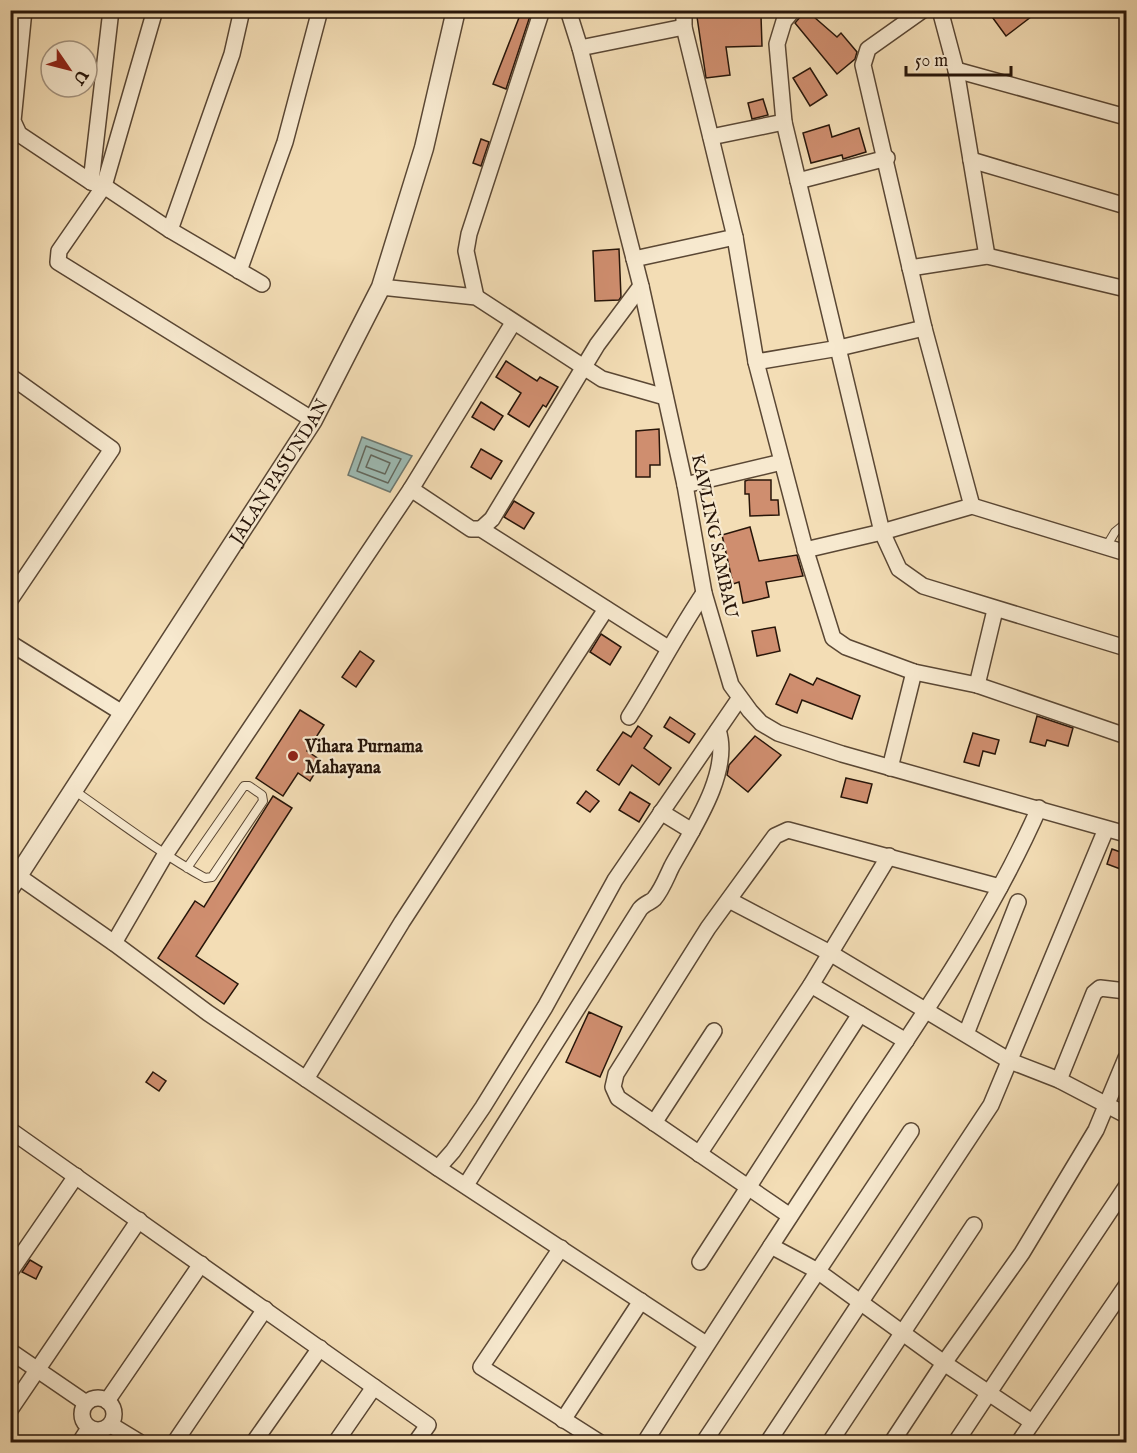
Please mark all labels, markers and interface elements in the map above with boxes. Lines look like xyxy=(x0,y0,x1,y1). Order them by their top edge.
north arrow xyxy=(39,39,99,99)
scale bar xyxy=(906,39,1011,77)
text: 50 m xyxy=(915,50,948,73)
text: U xyxy=(67,64,92,88)
street label: JALAN PASUNDAN xyxy=(225,395,335,551)
street label: KAVLING SAMBAU xyxy=(685,452,742,621)
place label: Vihara Purnama Mahayana xyxy=(304,736,424,780)
marker: Vihara Purnama Mahayana xyxy=(286,749,300,763)

